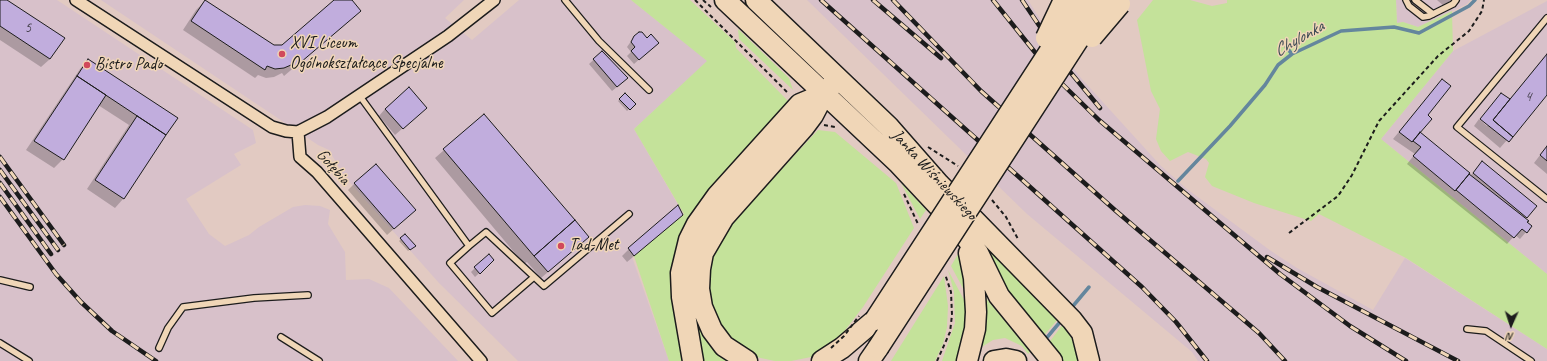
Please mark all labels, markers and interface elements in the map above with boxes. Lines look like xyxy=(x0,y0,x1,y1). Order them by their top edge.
water label: Chylonka xyxy=(1270,16,1328,62)
house number: 5 xyxy=(25,19,31,37)
place label: XVI Liceum Ogólnokształcące Specjalne xyxy=(290,34,443,74)
marker: XVI Liceum Ogólnokształcące Specjalne xyxy=(277,49,287,59)
place label: Bistro Pado xyxy=(95,55,162,75)
marker: Bistro Pado xyxy=(82,60,92,70)
house number: 4 xyxy=(1525,88,1531,106)
street label: Janka Wiśniewskiego xyxy=(887,125,981,225)
street label: Gołębia xyxy=(312,145,354,189)
place label: Tad-Met xyxy=(569,236,618,256)
marker: Tad-Met xyxy=(556,241,566,251)
north arrow xyxy=(1491,305,1531,345)
text: N xyxy=(1507,330,1514,344)

